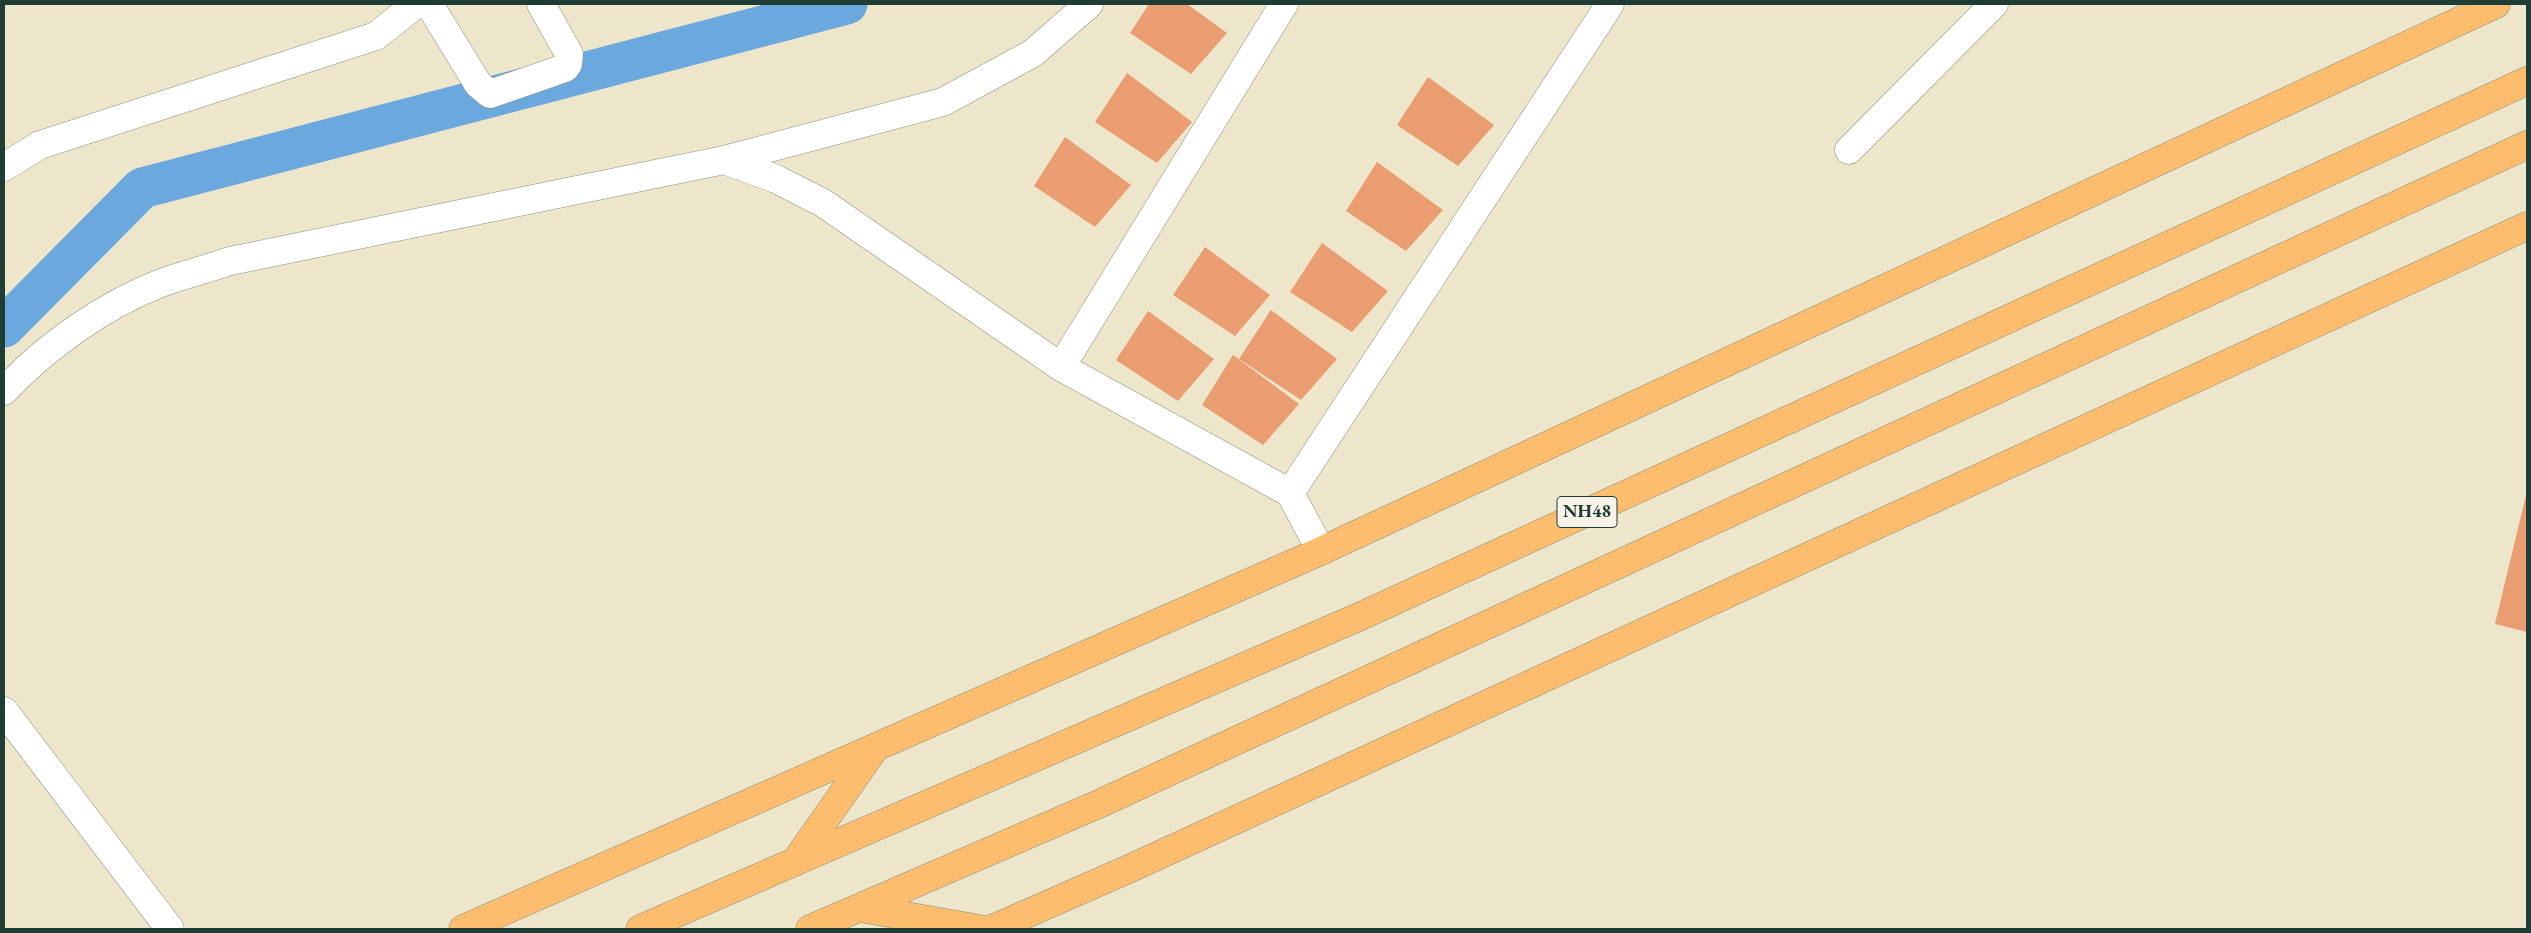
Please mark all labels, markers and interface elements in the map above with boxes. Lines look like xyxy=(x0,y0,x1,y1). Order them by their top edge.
road number: NH48 xyxy=(1557,497,1617,528)

